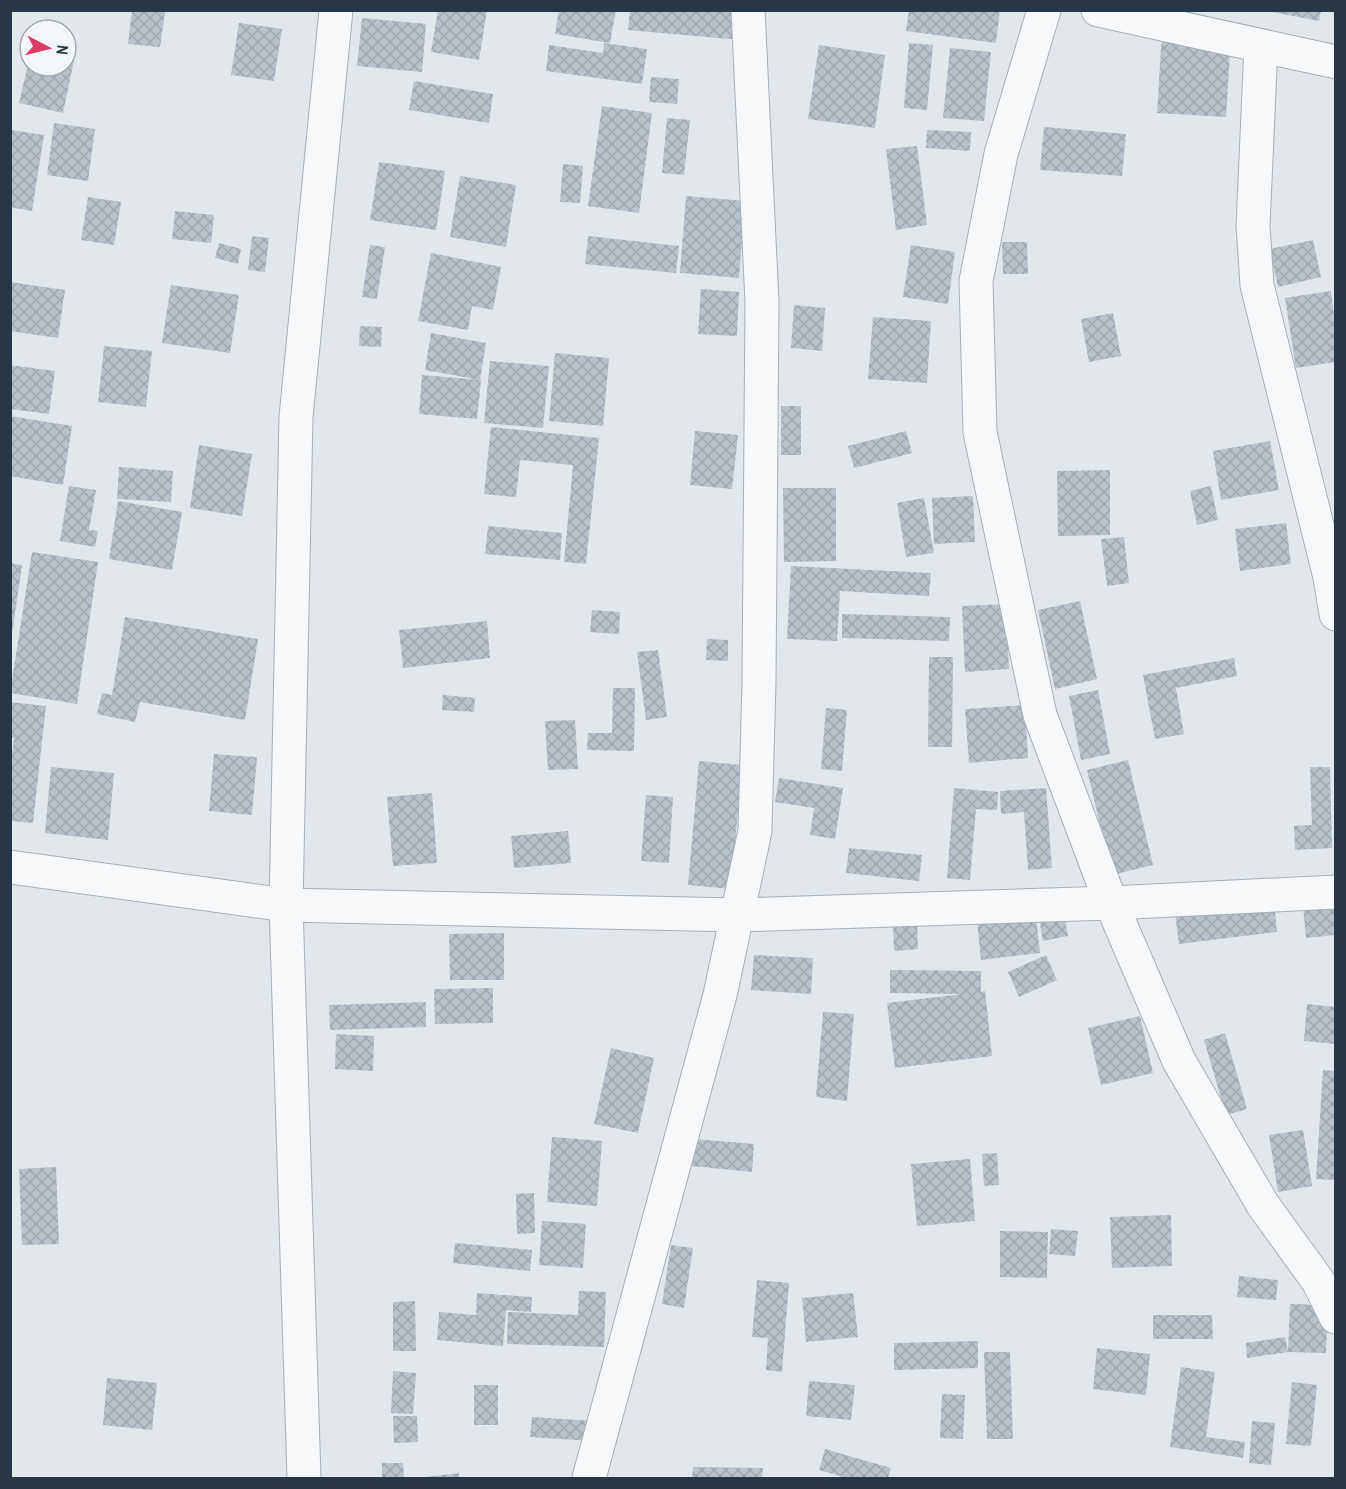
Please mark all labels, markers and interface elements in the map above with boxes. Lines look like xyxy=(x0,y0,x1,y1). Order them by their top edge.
north arrow xyxy=(18,18,78,78)
text: N xyxy=(51,44,74,56)

